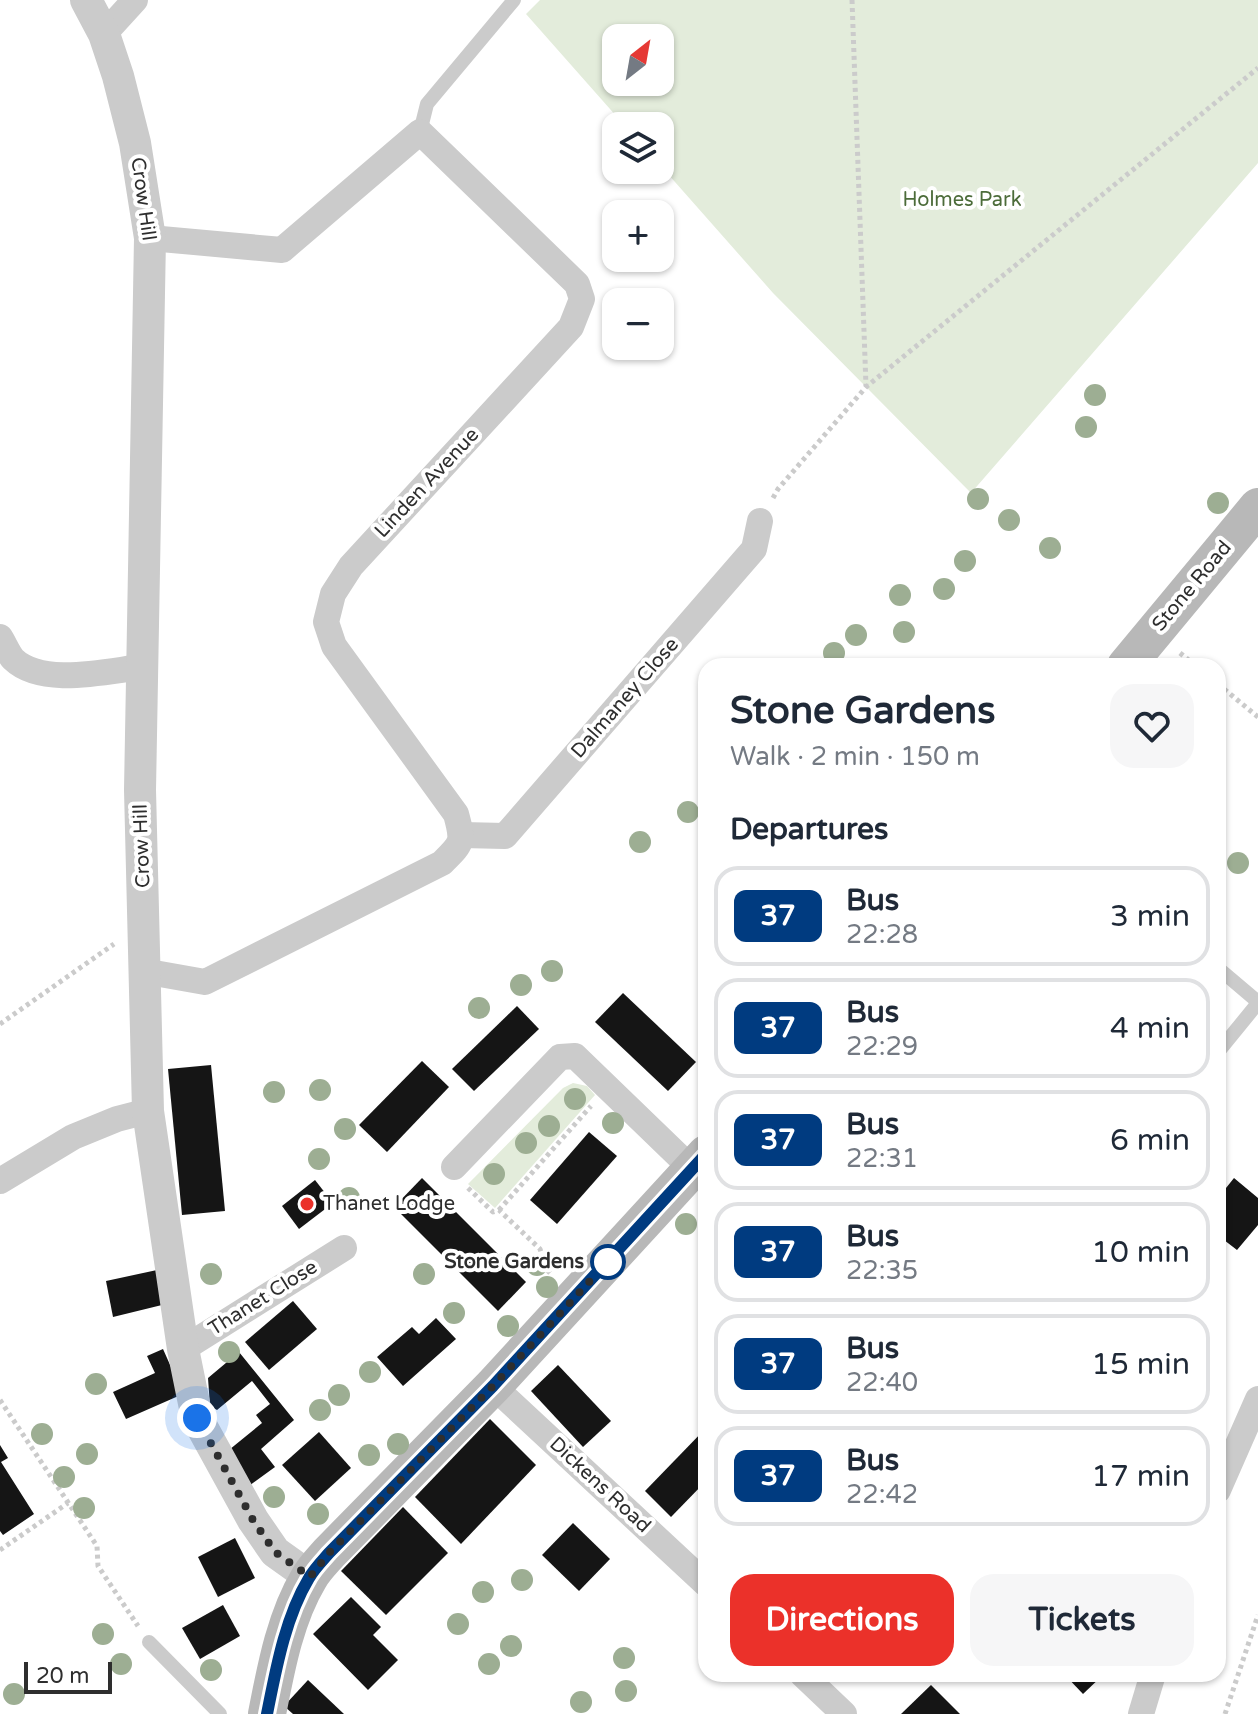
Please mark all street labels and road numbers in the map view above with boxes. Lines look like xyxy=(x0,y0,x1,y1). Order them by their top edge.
street label: Crow Hill xyxy=(125,156,161,242)
street label: Linden Avenue xyxy=(370,423,484,543)
street label: Stone Road xyxy=(1147,536,1237,636)
street label: Dalmaney Close xyxy=(566,633,684,763)
street label: Crow Hill xyxy=(129,804,155,888)
street label: Thanet Close xyxy=(204,1255,322,1341)
street label: Dickens Road xyxy=(544,1432,656,1538)

